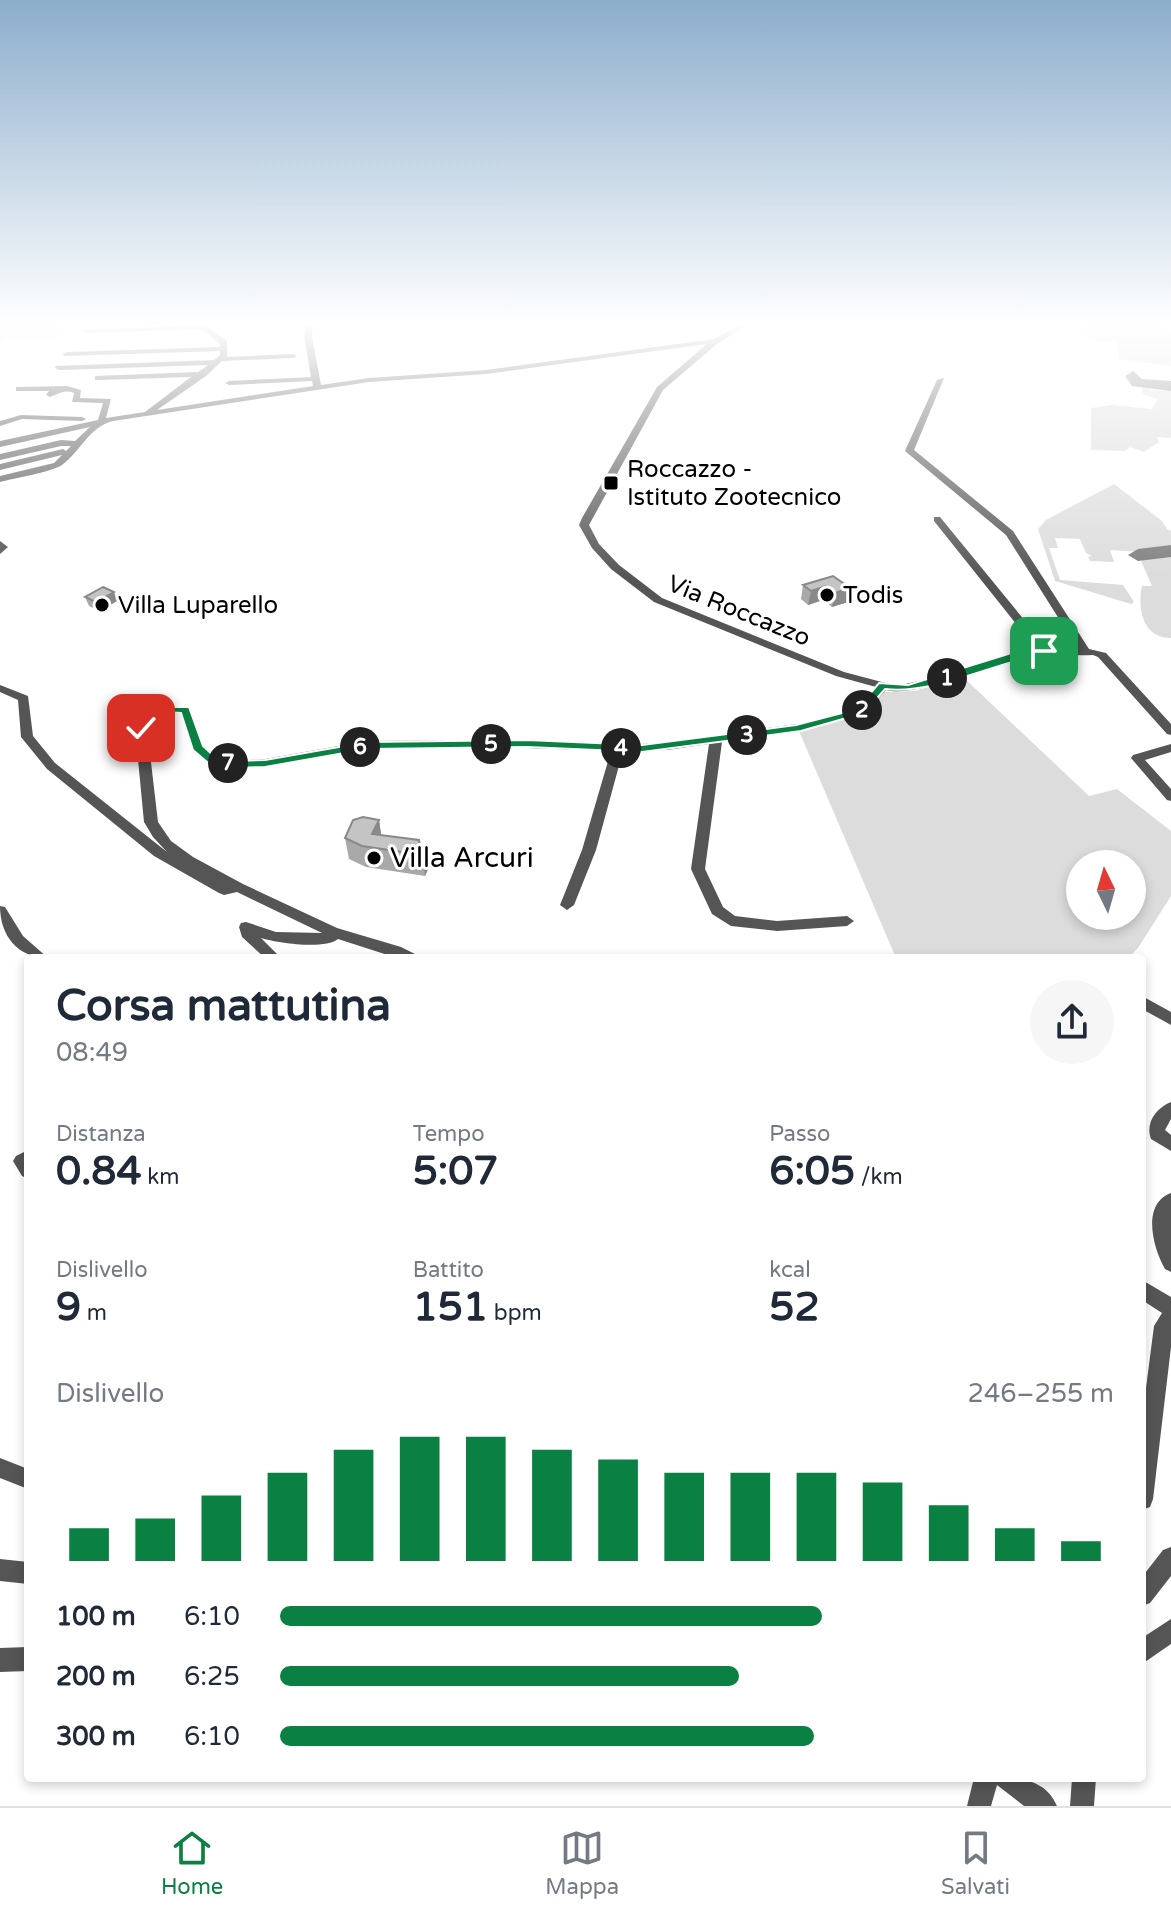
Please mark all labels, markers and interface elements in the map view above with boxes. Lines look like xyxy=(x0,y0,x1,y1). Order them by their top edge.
place label: Roccazzo - Istituto Zootecnico xyxy=(627,455,841,512)
marker: Roccazzo - Istituto Zootecnico xyxy=(602,474,620,492)
street label: Via Roccazzo xyxy=(663,569,815,653)
place label: Todis xyxy=(843,581,903,610)
marker: Todis xyxy=(818,586,836,604)
place label: Villa Luparello xyxy=(118,591,278,620)
marker: Villa Luparello xyxy=(93,596,111,614)
pin xyxy=(1010,617,1078,685)
icon: arrive xyxy=(1022,629,1066,673)
pin: 1 xyxy=(927,658,967,698)
text: 1 xyxy=(940,665,954,691)
pin: 2 xyxy=(842,690,882,730)
pin xyxy=(107,694,175,762)
text: 2 xyxy=(855,697,869,723)
icon: check xyxy=(119,706,163,750)
pin: 3 xyxy=(727,715,767,755)
text: 3 xyxy=(740,722,754,748)
pin: 5 xyxy=(471,724,511,764)
pin: 6 xyxy=(340,727,380,767)
pin: 4 xyxy=(601,728,641,768)
text: 5 xyxy=(484,731,498,757)
text: 6 xyxy=(353,734,367,760)
text: 4 xyxy=(614,735,628,761)
pin: 7 xyxy=(208,743,248,783)
text: 7 xyxy=(221,750,235,776)
place label: Villa Arcuri xyxy=(390,841,534,875)
marker: Villa Arcuri xyxy=(365,849,383,867)
north arrow xyxy=(1066,850,1146,930)
map controls xyxy=(1066,850,1146,930)
text: Corsa mattutina xyxy=(56,980,391,1033)
button: share xyxy=(1030,980,1114,1064)
text: 08:49 xyxy=(56,1037,128,1068)
text: Distanza xyxy=(56,1121,146,1147)
text: Tempo xyxy=(413,1121,485,1147)
text: Passo xyxy=(769,1121,830,1147)
text: 0.84 xyxy=(56,1147,142,1195)
text: 5:07 xyxy=(413,1147,498,1195)
text: 6:05 xyxy=(769,1147,855,1195)
text: km xyxy=(142,1164,179,1190)
text: /km xyxy=(855,1164,903,1190)
text: Dislivello xyxy=(56,1257,148,1283)
text: Battito xyxy=(413,1257,484,1283)
text: kcal xyxy=(769,1257,811,1283)
text: 9 xyxy=(56,1283,81,1331)
text: 151 xyxy=(413,1283,488,1331)
text: 52 xyxy=(769,1283,820,1331)
text: m xyxy=(81,1300,107,1326)
text: bpm xyxy=(488,1300,542,1326)
text: Dislivello xyxy=(56,1378,164,1409)
text: 246–255 m xyxy=(968,1378,1114,1409)
text: 100 m xyxy=(56,1601,136,1632)
text: 6:10 xyxy=(184,1601,240,1632)
text: 200 m xyxy=(56,1661,136,1692)
text: 6:25 xyxy=(184,1661,240,1692)
text: 300 m xyxy=(56,1721,136,1752)
text: 6:10 xyxy=(184,1721,240,1752)
tab: Home xyxy=(161,1826,223,1900)
tab: Mappa xyxy=(545,1826,619,1900)
tab: Salvati xyxy=(941,1826,1010,1900)

